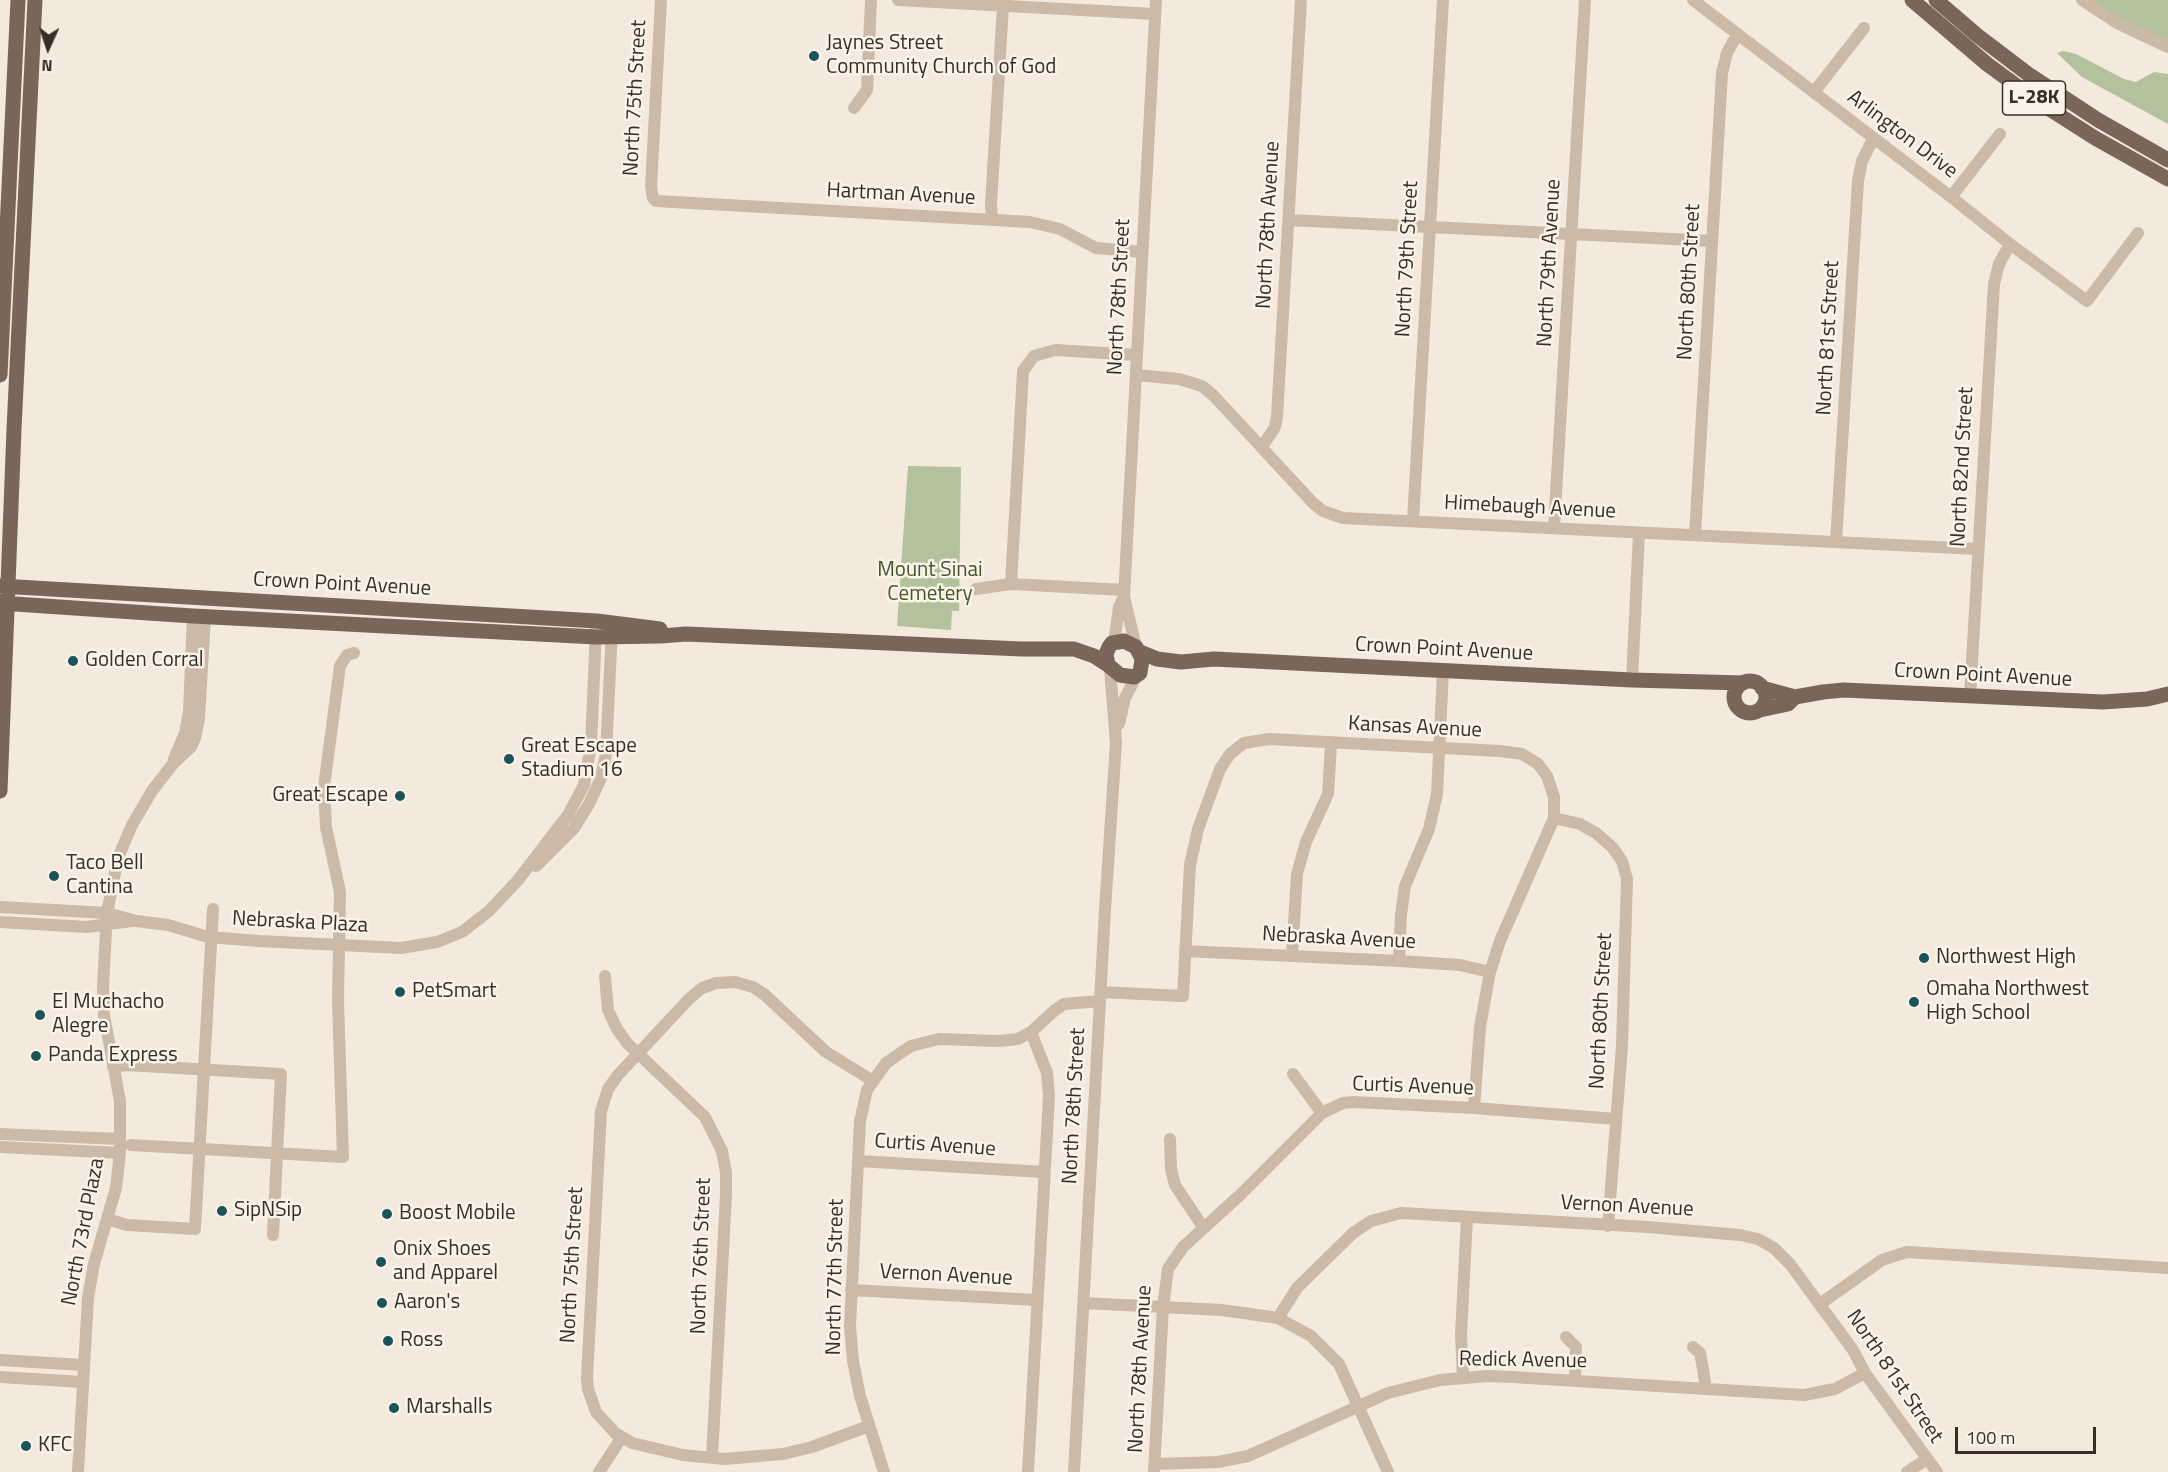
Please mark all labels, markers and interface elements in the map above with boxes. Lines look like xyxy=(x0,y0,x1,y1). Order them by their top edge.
north arrow xyxy=(18,18,78,78)
street label: North 75th Street xyxy=(619,19,653,177)
place label: Jaynes Street Community Church of God xyxy=(826,31,1056,81)
marker: Jaynes Street Community Church of God xyxy=(807,49,821,63)
text: N xyxy=(41,54,53,78)
road number: L-28K xyxy=(2002,81,2066,115)
street label: Arlington Drive xyxy=(1842,85,1962,185)
street label: North 78th Avenue xyxy=(1252,140,1286,310)
street label: North 79th Avenue xyxy=(1533,178,1567,348)
street label: Hartman Avenue xyxy=(826,179,976,211)
street label: North 79th Street xyxy=(1391,180,1425,338)
street label: North 80th Street xyxy=(1673,203,1707,361)
street label: North 78th Street xyxy=(1103,218,1137,376)
street label: North 81st Street xyxy=(1812,260,1846,416)
street label: North 82nd Street xyxy=(1946,386,1980,548)
street label: Himebaugh Avenue xyxy=(1443,491,1617,525)
park label: Mount Sinai Cemetery xyxy=(877,558,983,608)
street label: Crown Point Avenue xyxy=(252,568,432,602)
street label: Crown Point Avenue xyxy=(1354,633,1534,667)
place label: Golden Corral xyxy=(85,648,204,674)
marker: Golden Corral xyxy=(66,654,80,668)
street label: Crown Point Avenue xyxy=(1893,659,2073,693)
street label: Kansas Avenue xyxy=(1347,712,1483,744)
place label: Great Escape Stadium 16 xyxy=(521,734,637,784)
marker: Great Escape Stadium 16 xyxy=(502,752,516,766)
place label: Great Escape xyxy=(272,783,388,809)
marker: Great Escape xyxy=(393,789,407,803)
place label: Taco Bell Cantina xyxy=(66,851,144,901)
marker: Taco Bell Cantina xyxy=(47,869,61,883)
street label: Nebraska Plaza xyxy=(231,907,369,939)
street label: Nebraska Avenue xyxy=(1261,922,1417,956)
street label: North 80th Street xyxy=(1585,932,1619,1090)
place label: Northwest High xyxy=(1936,945,2076,971)
marker: Northwest High xyxy=(1917,951,1931,965)
place label: Omaha Northwest High School xyxy=(1926,977,2089,1027)
place label: PetSmart xyxy=(412,979,496,1005)
marker: PetSmart xyxy=(393,985,407,999)
place label: El Muchacho Alegre xyxy=(52,990,164,1040)
marker: Omaha Northwest High School xyxy=(1907,995,1921,1009)
marker: El Muchacho Alegre xyxy=(33,1008,47,1022)
street label: North 78th Street xyxy=(1058,1027,1092,1185)
place label: Panda Express xyxy=(48,1043,178,1069)
marker: Panda Express xyxy=(29,1049,43,1063)
street label: Curtis Avenue xyxy=(1352,1072,1474,1102)
street label: Curtis Avenue xyxy=(873,1129,997,1163)
street label: North 73rd Plaza xyxy=(57,1156,111,1308)
street label: North 76th Street xyxy=(687,1177,717,1335)
street label: North 75th Street xyxy=(556,1186,590,1344)
street label: Vernon Avenue xyxy=(1560,1191,1694,1223)
place label: SipNSip xyxy=(234,1198,302,1224)
street label: North 77th Street xyxy=(822,1198,850,1356)
place label: Boost Mobile xyxy=(399,1201,516,1227)
marker: SipNSip xyxy=(215,1204,229,1218)
marker: Boost Mobile xyxy=(380,1207,394,1221)
place label: Onix Shoes and Apparel xyxy=(393,1237,498,1287)
marker: Onix Shoes and Apparel xyxy=(374,1255,388,1269)
street label: Vernon Avenue xyxy=(879,1260,1013,1292)
street label: North 78th Avenue xyxy=(1124,1284,1158,1454)
place label: Aaron's xyxy=(394,1290,460,1316)
marker: Aaron's xyxy=(375,1296,389,1310)
street label: North 81st Street xyxy=(1840,1306,1948,1448)
place label: Ross xyxy=(400,1328,443,1354)
marker: Ross xyxy=(381,1334,395,1348)
street label: Redick Avenue xyxy=(1458,1347,1588,1375)
place label: Marshalls xyxy=(406,1395,492,1421)
marker: Marshalls xyxy=(387,1401,401,1415)
scale bar xyxy=(1958,1415,2099,1453)
text: 100 m xyxy=(1966,1424,2015,1451)
place label: KFC xyxy=(38,1433,72,1459)
marker: KFC xyxy=(19,1439,33,1453)

